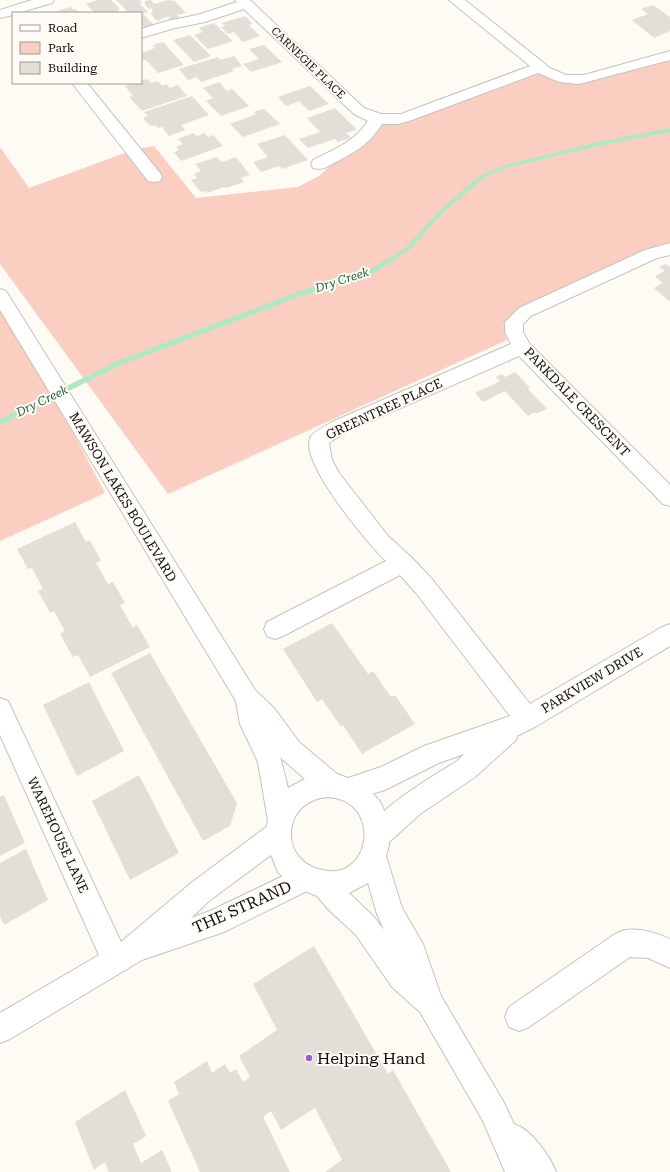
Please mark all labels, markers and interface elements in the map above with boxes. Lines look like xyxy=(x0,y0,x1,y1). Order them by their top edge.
legend xyxy=(12,12,142,84)
text: Road xyxy=(48,21,78,35)
street label: CARNEGIE PLACE xyxy=(268,24,348,102)
text: Park xyxy=(48,41,75,55)
text: Building xyxy=(48,61,97,75)
water label: Dry Creek xyxy=(312,265,371,296)
street label: PARKDALE CRESCENT xyxy=(521,344,633,460)
street label: GREENTREE PLACE xyxy=(323,375,445,443)
water label: Dry Creek xyxy=(13,382,70,420)
street label: MAWSON LAKES BOULEVARD xyxy=(66,410,180,584)
street label: PARKVIEW DRIVE xyxy=(539,644,645,716)
street label: WAREHOUSE LANE xyxy=(25,775,91,895)
street label: THE STRAND xyxy=(190,877,294,937)
place label: Helping Hand xyxy=(317,1049,425,1068)
marker: Helping Hand xyxy=(304,1053,314,1063)

